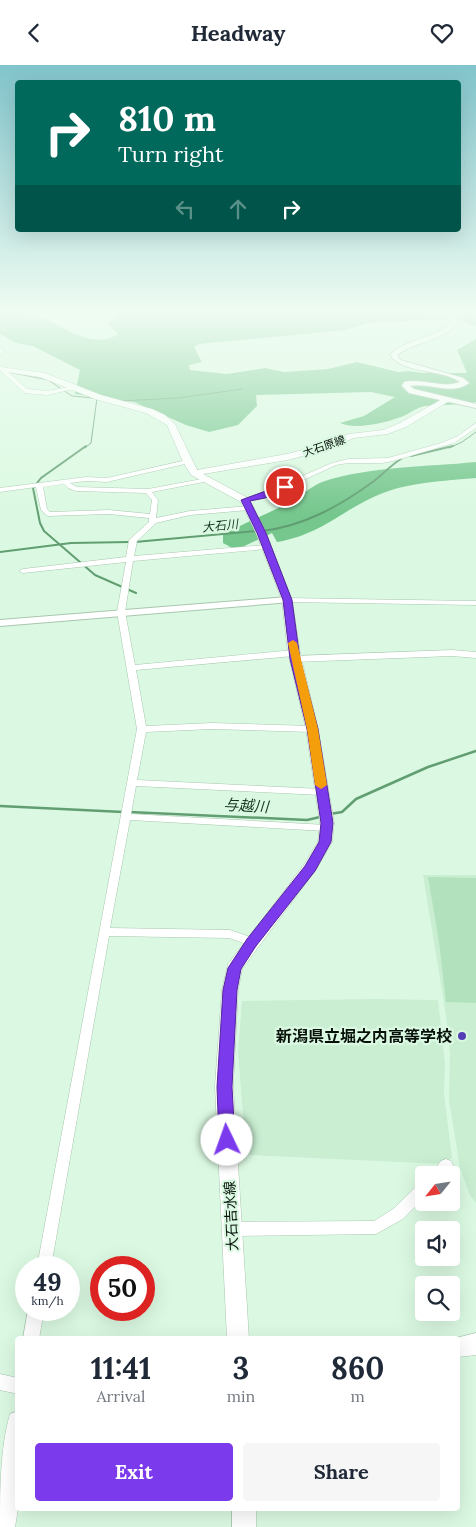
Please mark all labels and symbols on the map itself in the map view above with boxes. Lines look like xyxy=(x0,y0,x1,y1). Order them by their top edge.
street label: 大石原線 xyxy=(301,432,347,460)
pin xyxy=(264,466,306,508)
water label: 大石川 xyxy=(201,516,241,535)
water label: 与越川 xyxy=(223,795,271,816)
place label: 新潟県立堀之内高等学校 xyxy=(276,1026,452,1046)
marker: 新潟県立堀之内高等学校 xyxy=(456,1030,468,1042)
position arrow xyxy=(200,1113,252,1165)
north arrow xyxy=(415,1166,460,1211)
street label: 大石吉水線 xyxy=(220,1181,242,1251)
speed limit sign: 50 xyxy=(90,1256,155,1321)

